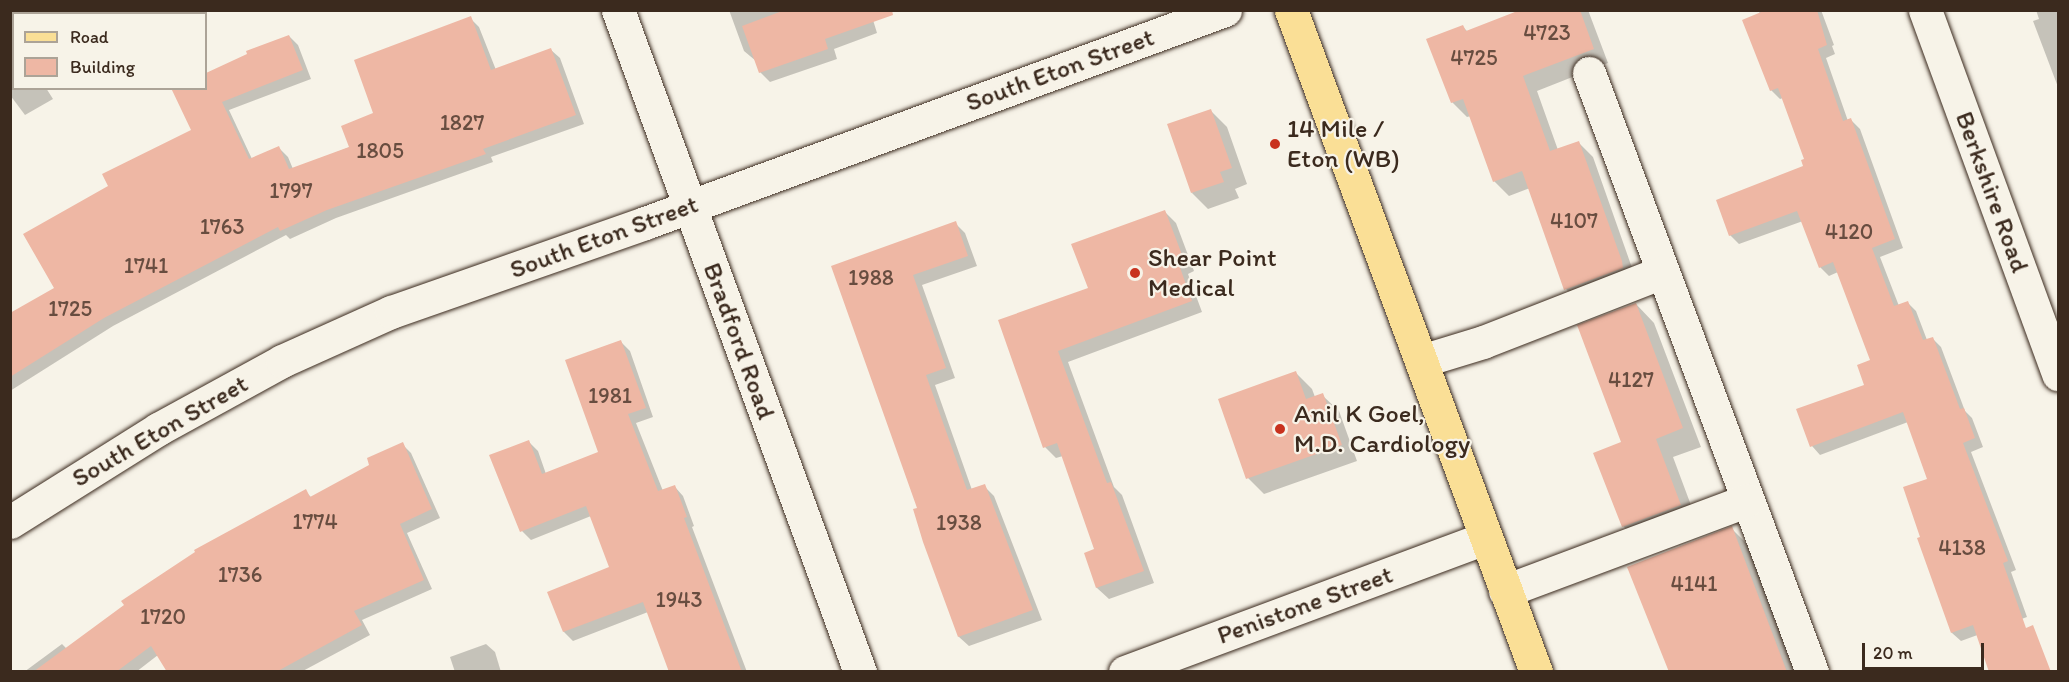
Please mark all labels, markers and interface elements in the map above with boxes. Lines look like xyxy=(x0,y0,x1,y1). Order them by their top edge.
legend xyxy=(12,12,207,90)
house number: 4723 xyxy=(1523,20,1571,46)
street label: South Eton Street xyxy=(962,22,1158,118)
text: Road xyxy=(70,26,109,48)
house number: 4725 xyxy=(1450,45,1498,71)
text: Building xyxy=(70,56,135,78)
street label: Berkshire Road xyxy=(1948,107,2036,277)
house number: 1827 xyxy=(440,110,484,136)
place label: 14 Mile / Eton (WB) xyxy=(1287,113,1400,174)
marker: 14 Mile / Eton (WB) xyxy=(1268,137,1282,151)
house number: 1805 xyxy=(356,138,404,164)
house number: 1797 xyxy=(269,178,313,204)
street label: South Eton Street xyxy=(506,189,702,285)
house number: 4107 xyxy=(1550,208,1598,234)
house number: 1763 xyxy=(200,214,244,240)
house number: 4120 xyxy=(1825,219,1873,245)
place label: Shear Point Medical xyxy=(1148,242,1276,304)
house number: 1741 xyxy=(124,253,168,279)
street label: Bradford Road xyxy=(696,259,782,423)
marker: Shear Point Medical xyxy=(1126,264,1144,282)
house number: 1988 xyxy=(848,265,894,291)
house number: 1725 xyxy=(48,296,92,322)
house number: 4127 xyxy=(1608,367,1654,393)
street label: South Eton Street xyxy=(67,368,253,494)
house number: 1981 xyxy=(588,383,632,409)
place label: Anil K Goel, M.D. Cardiology xyxy=(1294,398,1470,460)
marker: Anil K Goel, M.D. Cardiology xyxy=(1271,420,1289,438)
house number: 1774 xyxy=(292,509,338,535)
house number: 1938 xyxy=(936,510,982,536)
house number: 4138 xyxy=(1938,535,1986,561)
street label: Penistone Street xyxy=(1213,559,1397,651)
house number: 1736 xyxy=(218,562,262,588)
house number: 4141 xyxy=(1671,571,1717,597)
house number: 1943 xyxy=(656,587,702,613)
house number: 1720 xyxy=(140,604,186,630)
scale bar xyxy=(1865,631,1986,669)
text: 20 m xyxy=(1873,642,1913,664)

